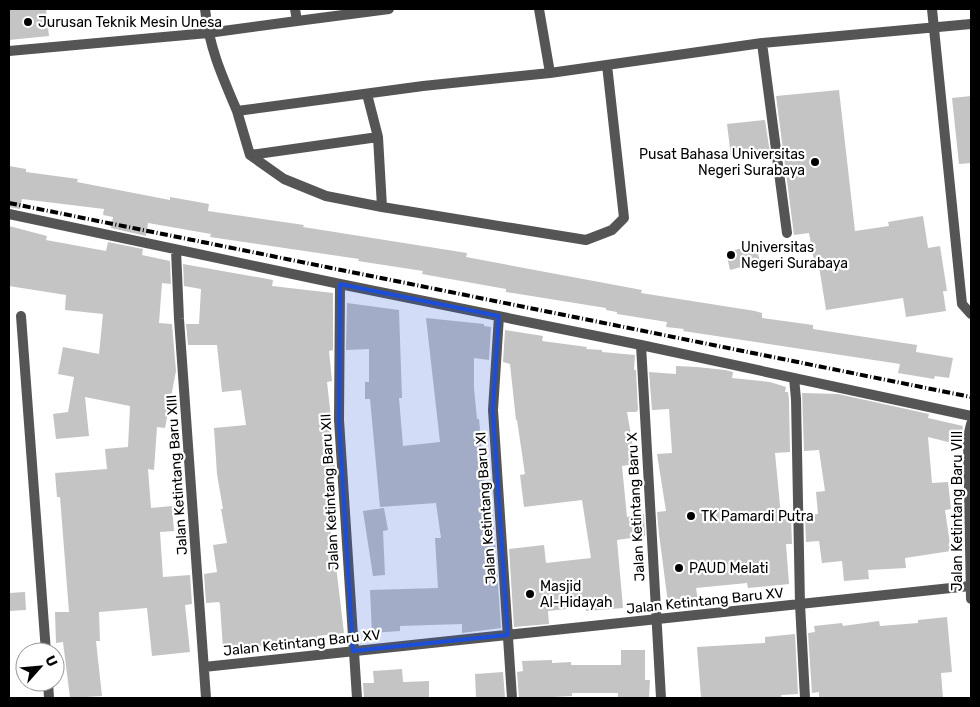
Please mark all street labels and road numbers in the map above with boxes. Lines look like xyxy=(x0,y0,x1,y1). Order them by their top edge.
street label: Jalan Ketintang Baru XIII xyxy=(163,394,191,556)
street label: Jalan Ketintang Baru XII xyxy=(317,413,343,571)
street label: Jalan Ketintang Baru XI xyxy=(472,431,500,585)
street label: Jalan Ketintang Baru VIII xyxy=(949,431,966,591)
street label: Jalan Ketintang Baru X xyxy=(624,432,648,582)
street label: Jalan Ketintang Baru XV xyxy=(625,584,785,618)
street label: Jalan Ketintang Baru XV xyxy=(222,626,382,660)

